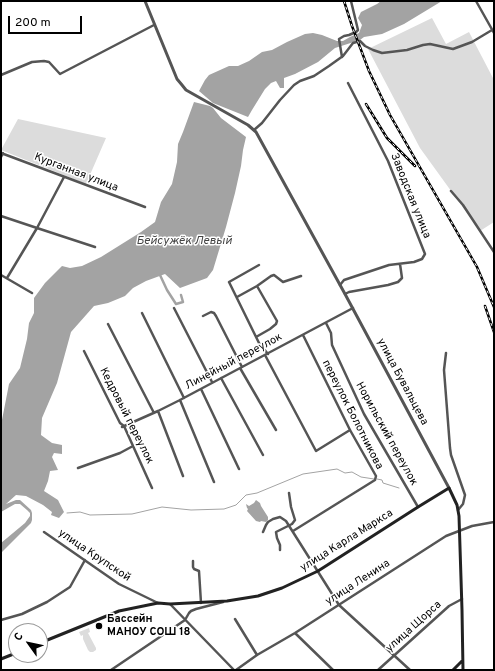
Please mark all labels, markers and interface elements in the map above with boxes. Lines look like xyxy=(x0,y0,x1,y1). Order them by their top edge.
scale bar xyxy=(10,8,84,34)
text: 200 m xyxy=(15,15,51,31)
street label: Курганная улица xyxy=(32,151,120,195)
street label: Заводская улица xyxy=(387,152,433,240)
water label: Бейсужёк Левый xyxy=(136,235,232,249)
street label: Линейный переулок xyxy=(183,331,285,393)
street label: улица Бувальцева xyxy=(374,336,430,428)
street label: переулок Болотникова xyxy=(319,358,385,472)
street label: Кедровый переулок xyxy=(96,366,156,466)
street label: Норильский переулок xyxy=(352,380,420,488)
street label: улица Карла Маркса xyxy=(298,507,396,575)
street label: улица Крупской xyxy=(55,527,133,585)
street label: улица Ленина xyxy=(323,557,393,609)
street label: улица Щорса xyxy=(384,599,444,655)
place label: Бассейн МАНОУ СОШ 18 xyxy=(107,613,191,639)
marker: Бассейн МАНОУ СОШ 18 xyxy=(94,621,104,631)
north arrow xyxy=(8,623,48,663)
text: С xyxy=(11,630,27,644)

